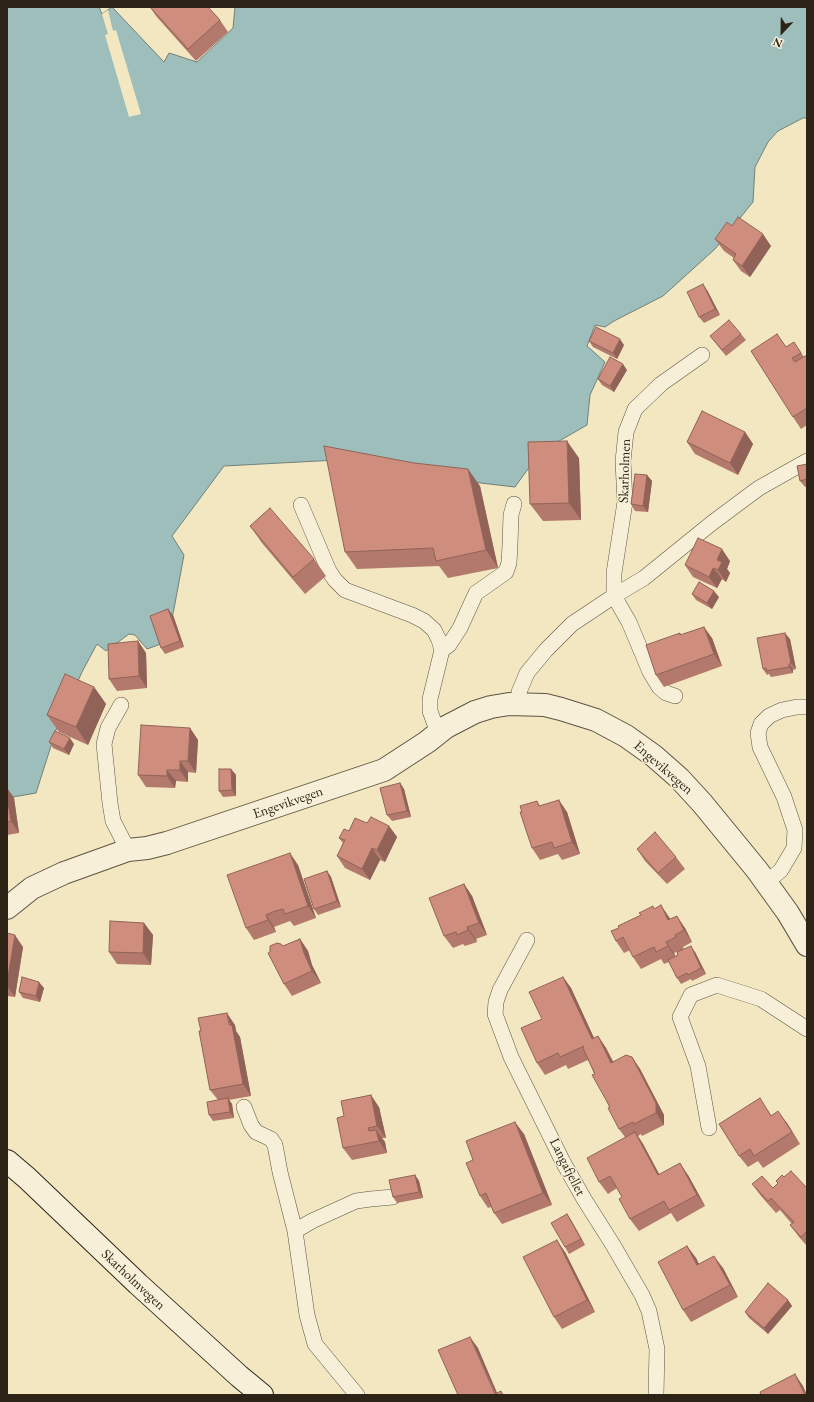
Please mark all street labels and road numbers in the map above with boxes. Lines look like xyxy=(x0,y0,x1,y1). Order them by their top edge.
street label: Skarholmen xyxy=(615,439,635,503)
street label: Engevikvegen xyxy=(630,738,696,798)
street label: Engevikvegen xyxy=(251,783,325,823)
street label: Langafjellet xyxy=(545,1135,589,1199)
street label: Skarholmvegen xyxy=(98,1246,168,1314)

